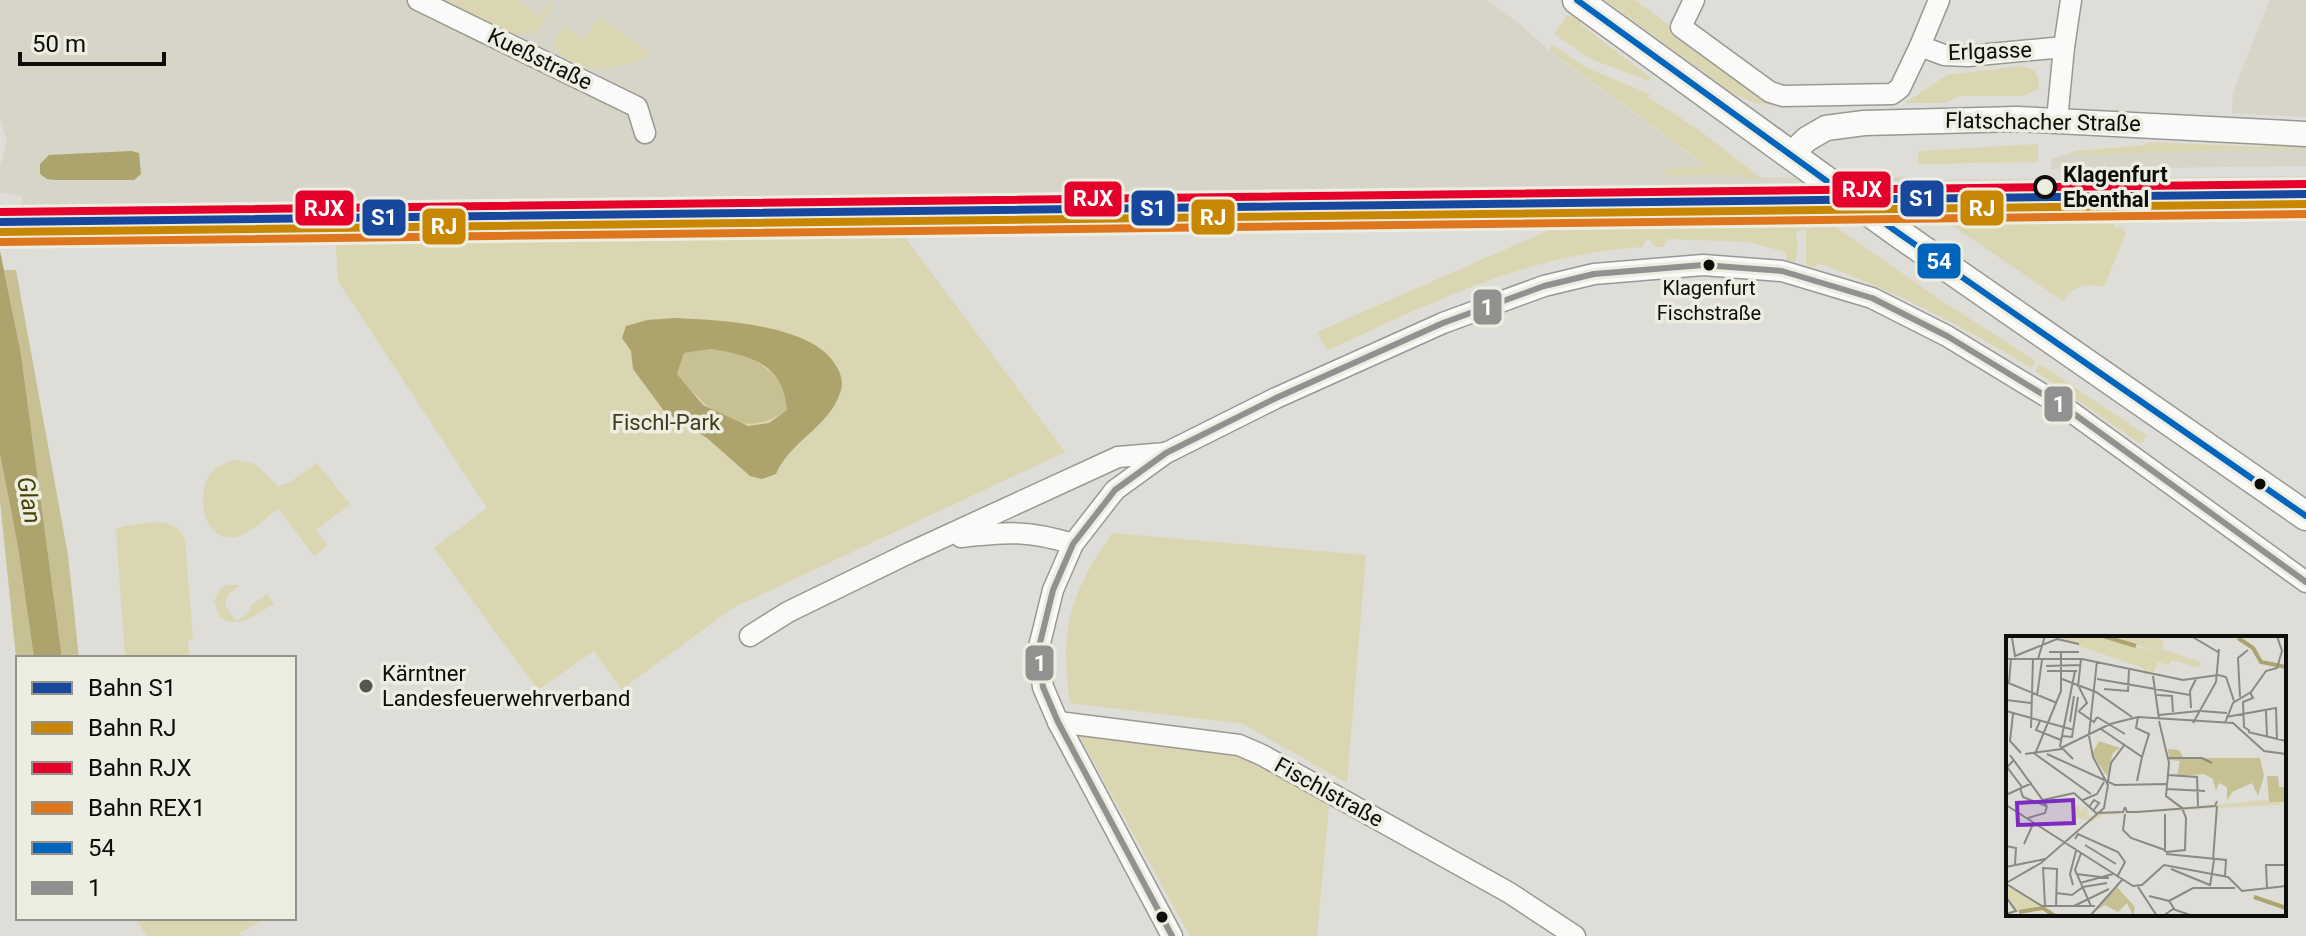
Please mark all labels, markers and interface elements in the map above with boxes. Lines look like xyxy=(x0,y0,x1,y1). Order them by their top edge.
scale bar xyxy=(20,16,164,66)
street label: Kueßstraße xyxy=(484,23,596,95)
text: 50 m xyxy=(32,30,86,58)
street label: Erlgasse xyxy=(1948,37,2032,65)
street label: Flatschacher Straße xyxy=(1945,108,2141,136)
place label: Klagenfurt Ebenthal xyxy=(2063,162,2168,212)
line badge: RJX xyxy=(1831,170,1892,209)
marker: Klagenfurt Ebenthal xyxy=(2034,176,2056,198)
text: RJX xyxy=(1842,177,1882,202)
line badge: S1 xyxy=(1899,179,1945,218)
line badge: RJX xyxy=(1063,180,1123,218)
text: RJX xyxy=(1073,186,1113,211)
text: S1 xyxy=(1909,186,1935,211)
line badge: RJX xyxy=(294,189,355,227)
line badge: S1 xyxy=(1130,189,1176,227)
line badge: RJ xyxy=(1959,189,2005,227)
text: RJX xyxy=(304,196,344,221)
text: S1 xyxy=(1140,196,1166,221)
text: RJ xyxy=(1969,196,1995,221)
line badge: S1 xyxy=(361,198,407,237)
line badge: RJ xyxy=(1190,198,1236,236)
text: S1 xyxy=(371,205,397,230)
text: RJ xyxy=(1200,205,1226,230)
line badge: RJ xyxy=(421,207,467,246)
text: RJ xyxy=(431,214,457,239)
line badge: 54 xyxy=(1916,242,1962,280)
text: 54 xyxy=(1926,249,1952,274)
marker: Klagenfurt Fischstraße xyxy=(1701,257,1717,273)
place label: Klagenfurt Fischstraße xyxy=(1657,276,1761,325)
line badge: 1 xyxy=(1472,288,1503,326)
text: 1 xyxy=(1481,295,1493,320)
line badge: 1 xyxy=(2043,385,2074,423)
text: 1 xyxy=(2053,392,2065,417)
park label: Fischl-Park xyxy=(612,410,721,435)
water label: Glan xyxy=(11,474,47,526)
unlabelled marker xyxy=(2252,476,2268,492)
inset map xyxy=(2006,636,2286,916)
line badge: 1 xyxy=(1024,644,1055,682)
text: 1 xyxy=(1034,651,1046,676)
legend xyxy=(16,656,296,920)
place label: Kärntner Landesfeuerwehrverband xyxy=(382,661,630,711)
text: Bahn S1 xyxy=(88,674,176,702)
marker: Kärntner Landesfeuerwehrverband xyxy=(357,677,375,695)
text: Bahn RJ xyxy=(88,714,176,742)
street label: Fischlstraße xyxy=(1270,752,1388,832)
text: Bahn RJX xyxy=(88,754,192,782)
text: Bahn REX1 xyxy=(88,794,205,822)
text: 54 xyxy=(88,834,115,862)
text: 1 xyxy=(88,874,102,902)
unlabelled marker xyxy=(1154,909,1170,925)

